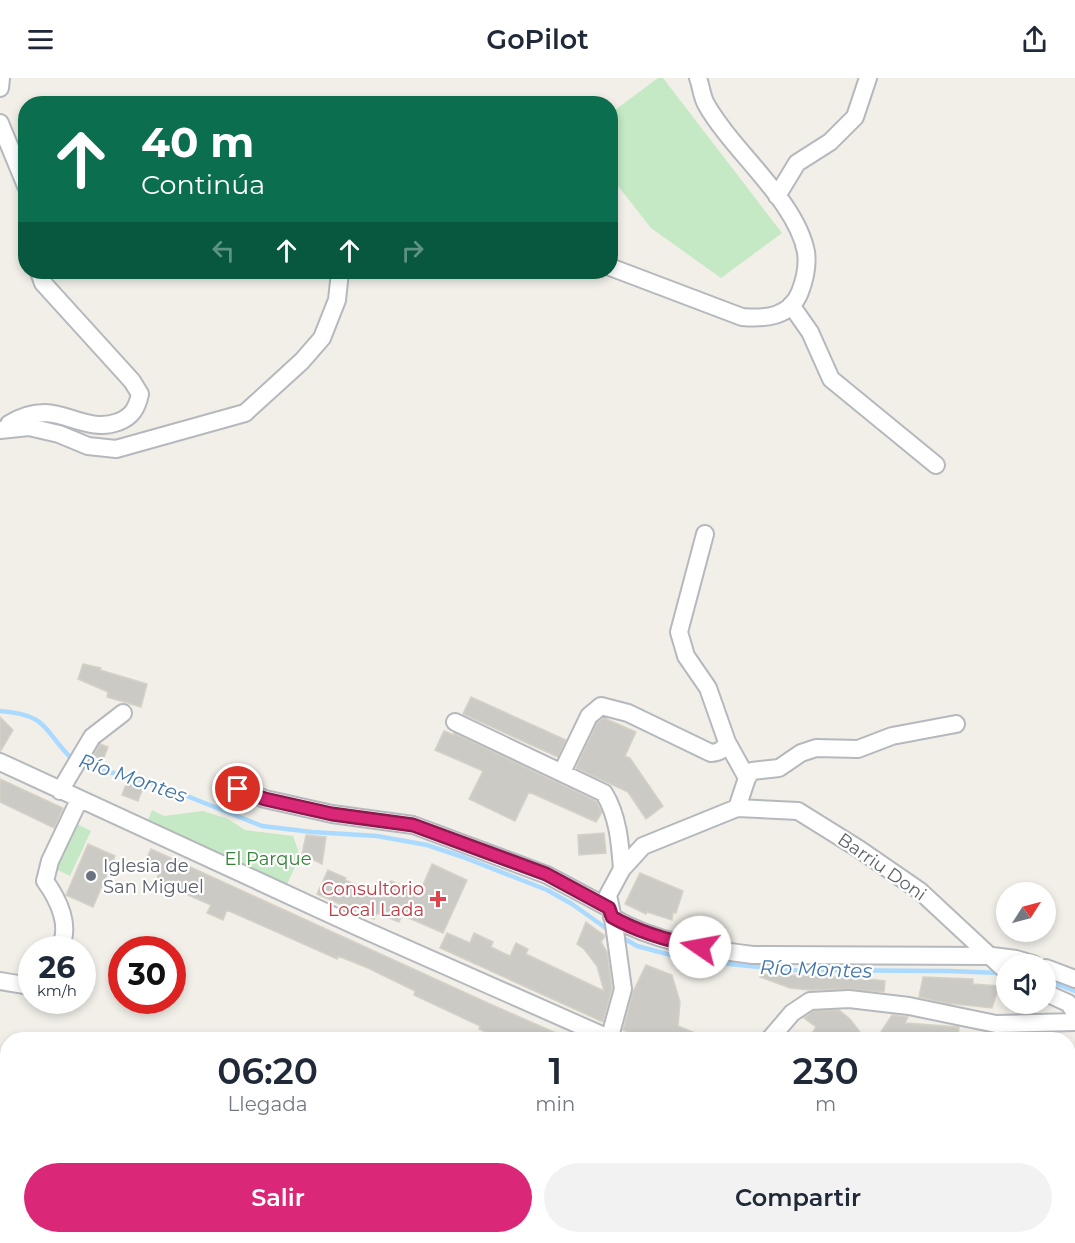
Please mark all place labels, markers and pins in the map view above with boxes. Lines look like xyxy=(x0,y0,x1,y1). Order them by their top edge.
pin xyxy=(212,763,263,814)
place label: Iglesia de San Miguel xyxy=(103,855,204,898)
marker: Iglesia de San Miguel xyxy=(84,869,98,883)
place label: Consultorio Local Lada xyxy=(321,878,424,921)
marker: Consultorio Local Lada xyxy=(429,890,447,908)

